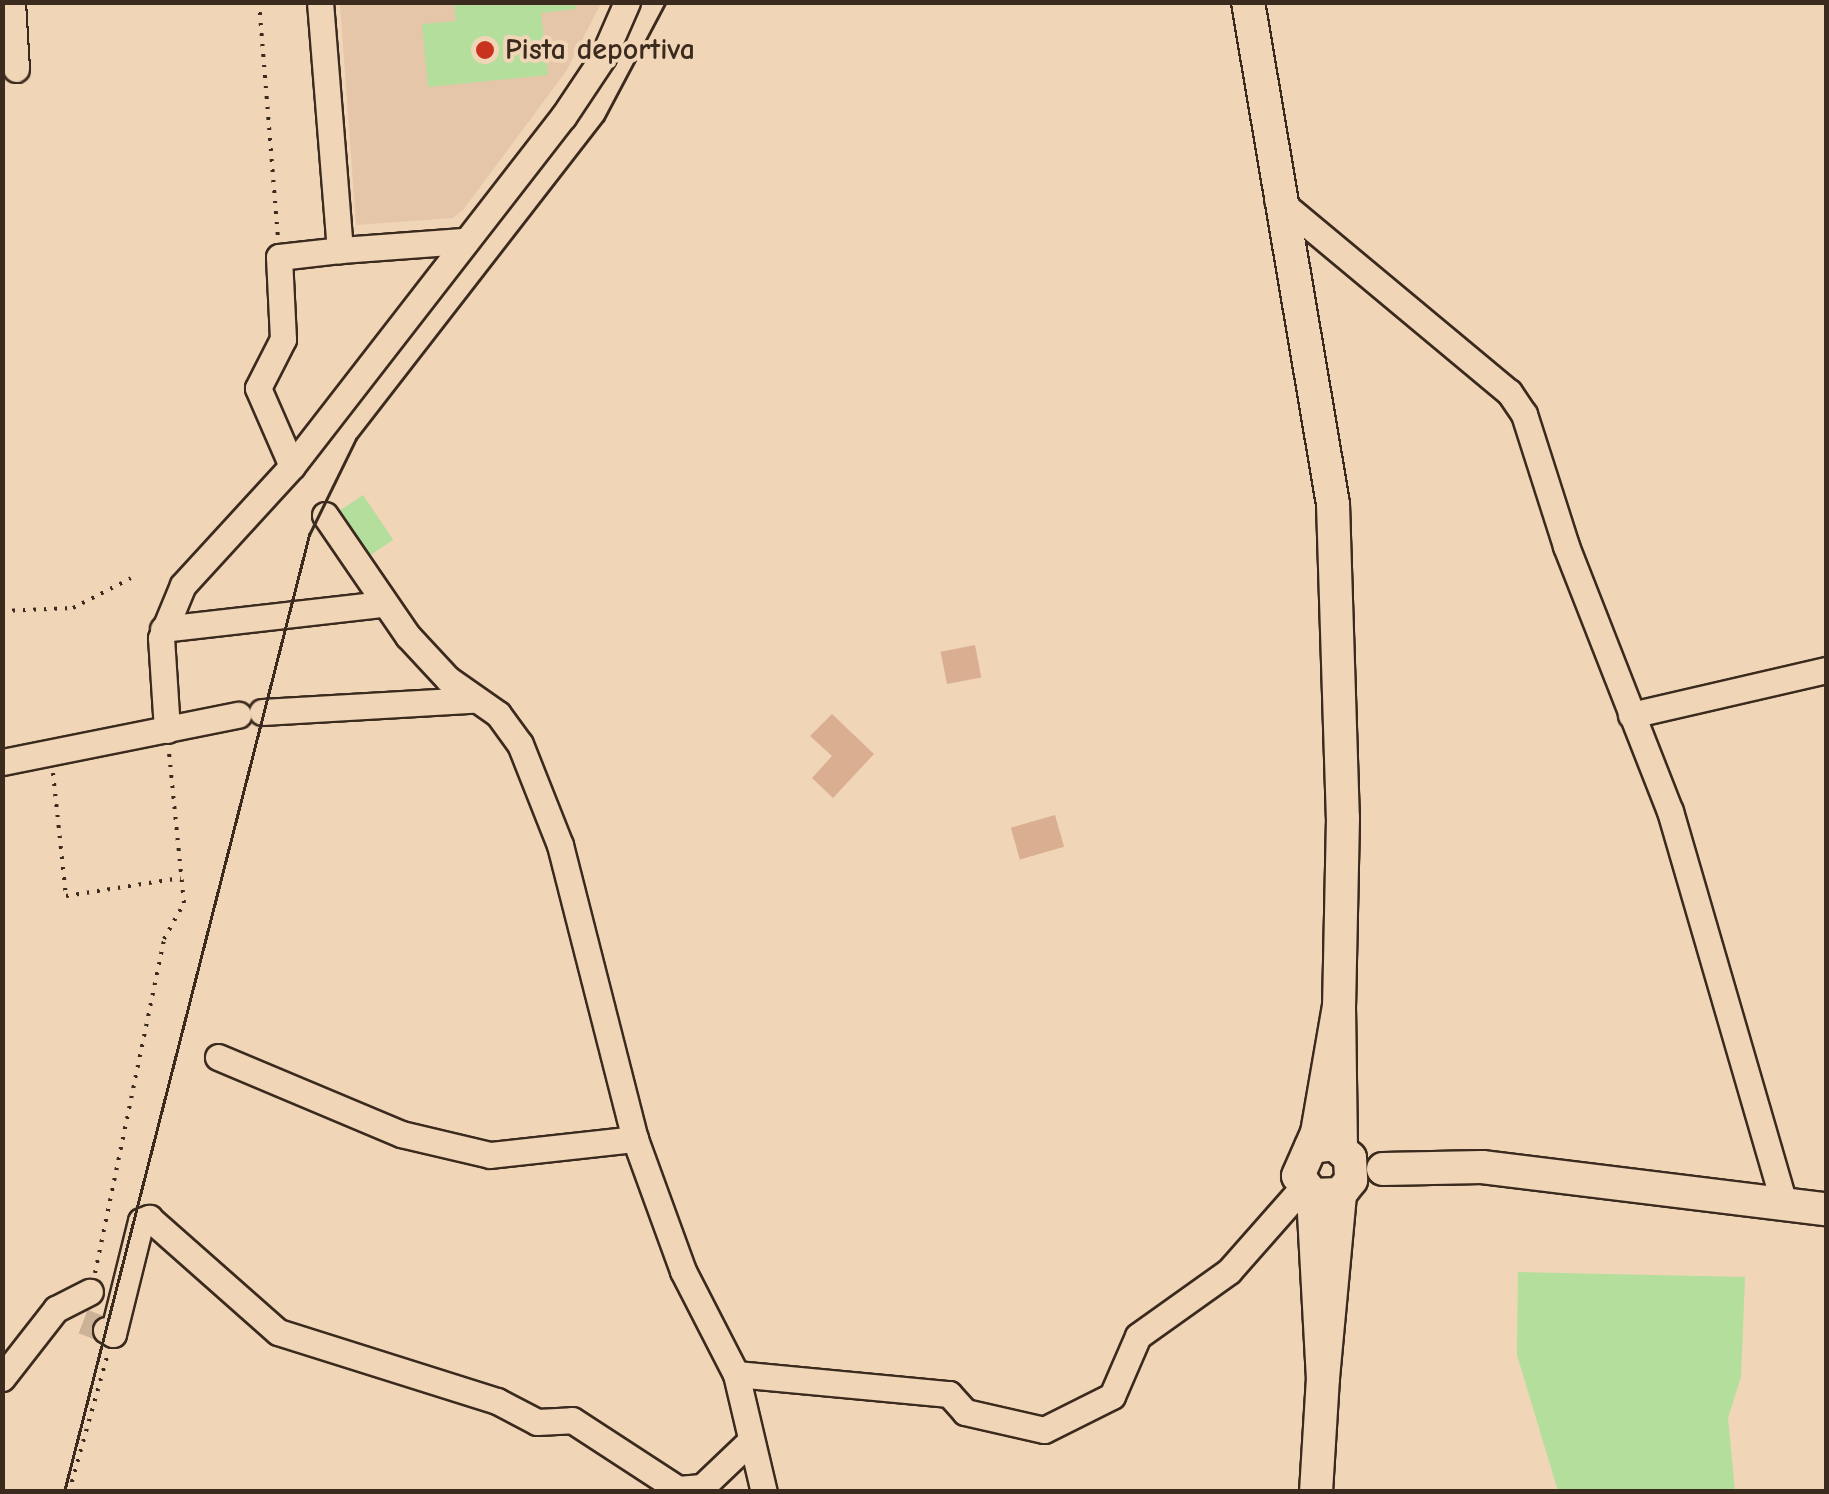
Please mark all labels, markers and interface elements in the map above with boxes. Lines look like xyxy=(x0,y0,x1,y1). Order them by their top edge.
place label: Pista deportiva xyxy=(505,32,695,68)
marker: Pista deportiva xyxy=(474,39,496,61)

